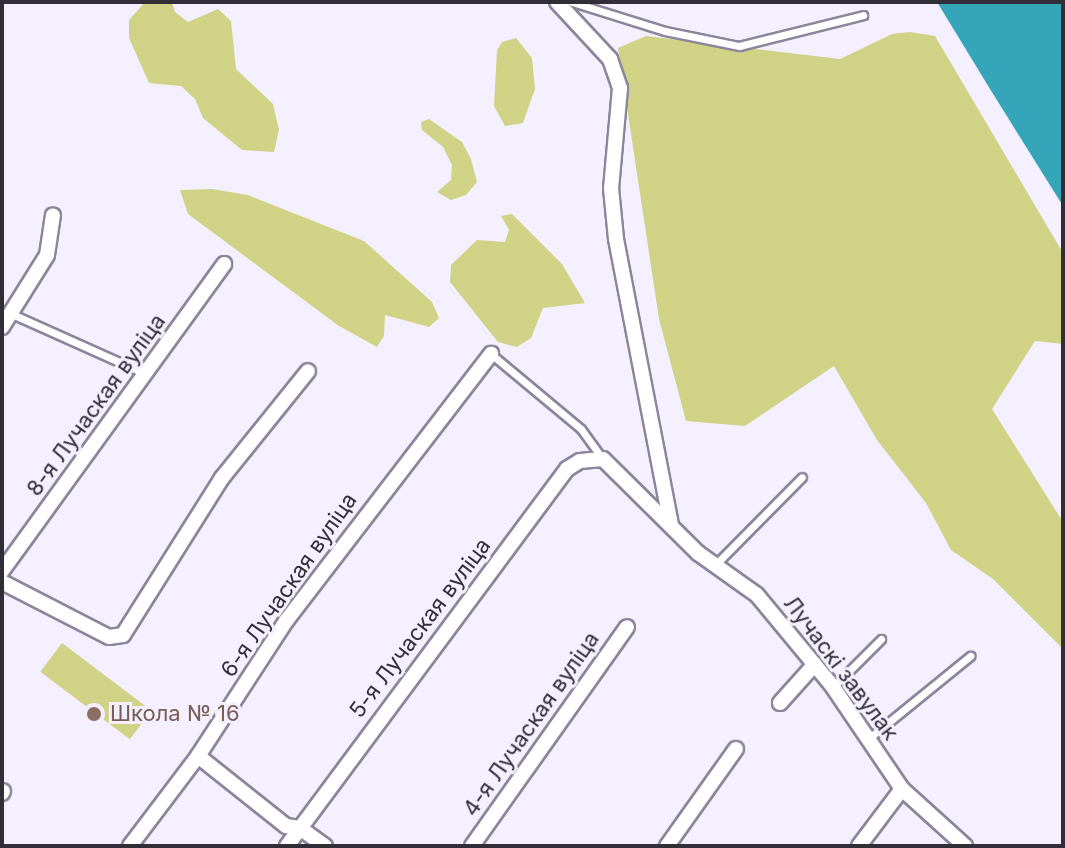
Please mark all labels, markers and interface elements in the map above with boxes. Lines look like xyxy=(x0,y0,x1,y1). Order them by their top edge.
street label: 8-я Лучаская вуліца xyxy=(21,309,171,501)
street label: 6-я Лучаская вуліца xyxy=(216,488,362,682)
street label: 5-я Лучаская вуліца xyxy=(344,533,496,723)
street label: Лучаскі завулак xyxy=(778,591,904,745)
street label: 4-я Лучаская вуліца xyxy=(457,627,605,821)
place label: Школа № 16 xyxy=(110,701,240,727)
marker: Школа № 16 xyxy=(85,705,103,723)

